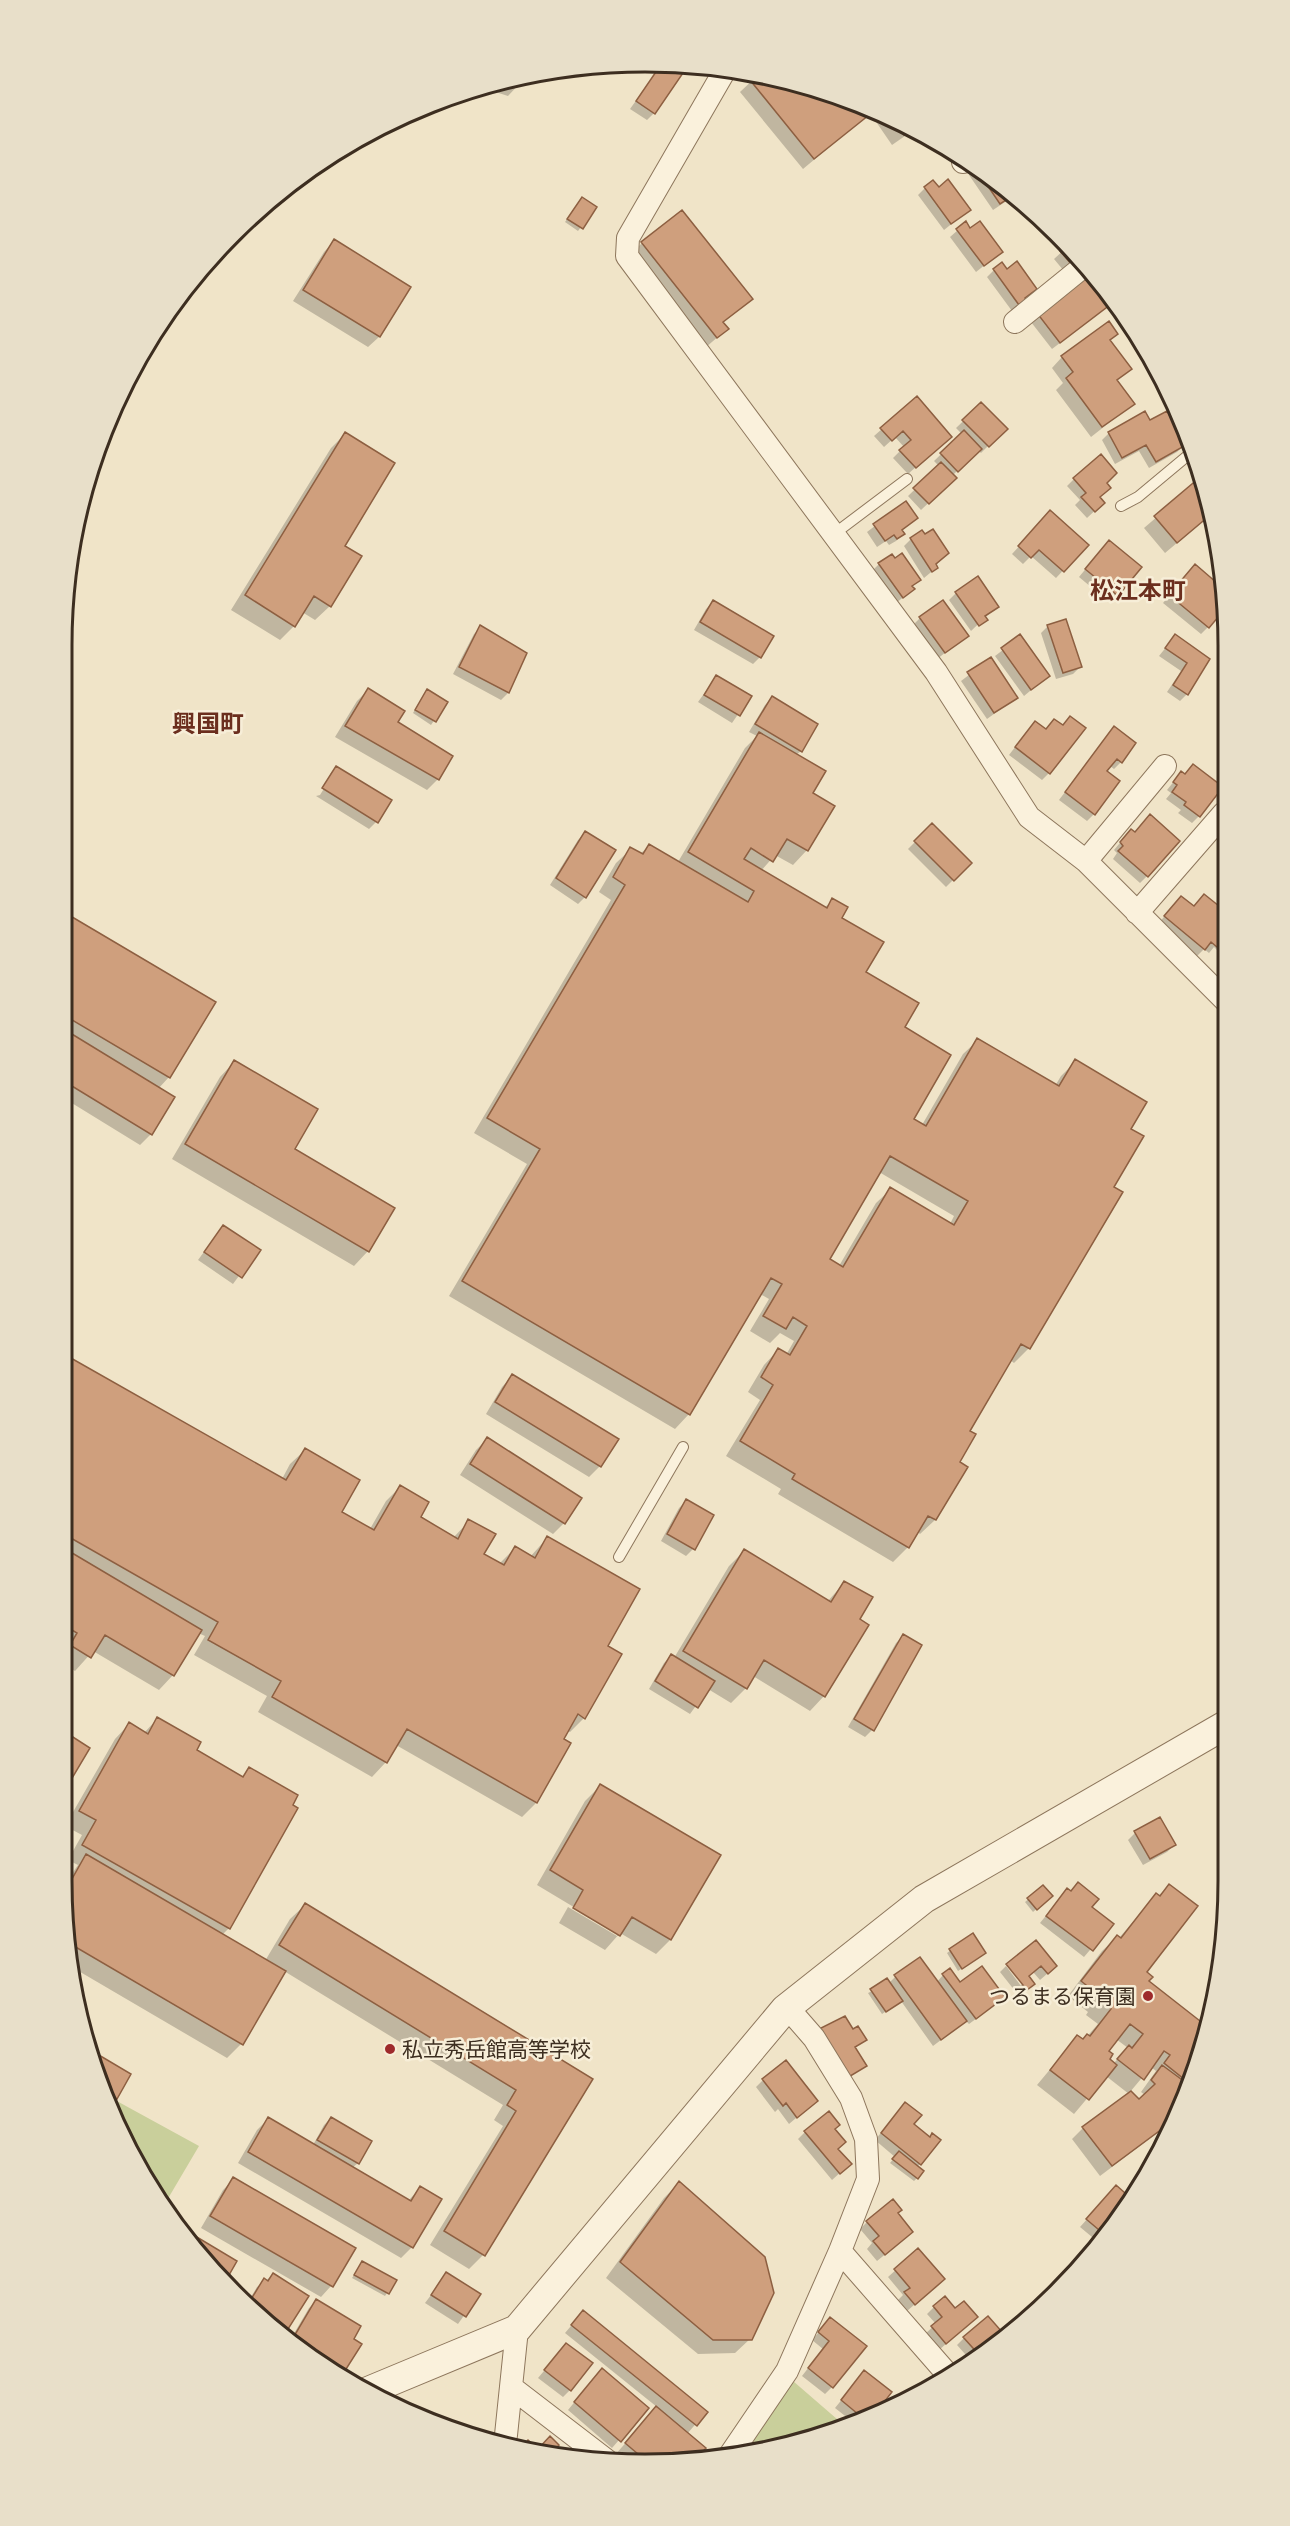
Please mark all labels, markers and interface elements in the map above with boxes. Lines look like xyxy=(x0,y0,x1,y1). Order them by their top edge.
district label: 松江本町 xyxy=(1090,576,1186,605)
district label: 興国町 xyxy=(172,709,244,738)
place label: つるまる保育園 xyxy=(989,1984,1136,2009)
marker: つるまる保育園 xyxy=(1141,1989,1155,2003)
place label: 私立秀岳館高等学校 xyxy=(402,2037,591,2062)
marker: 私立秀岳館高等学校 xyxy=(383,2042,397,2056)

